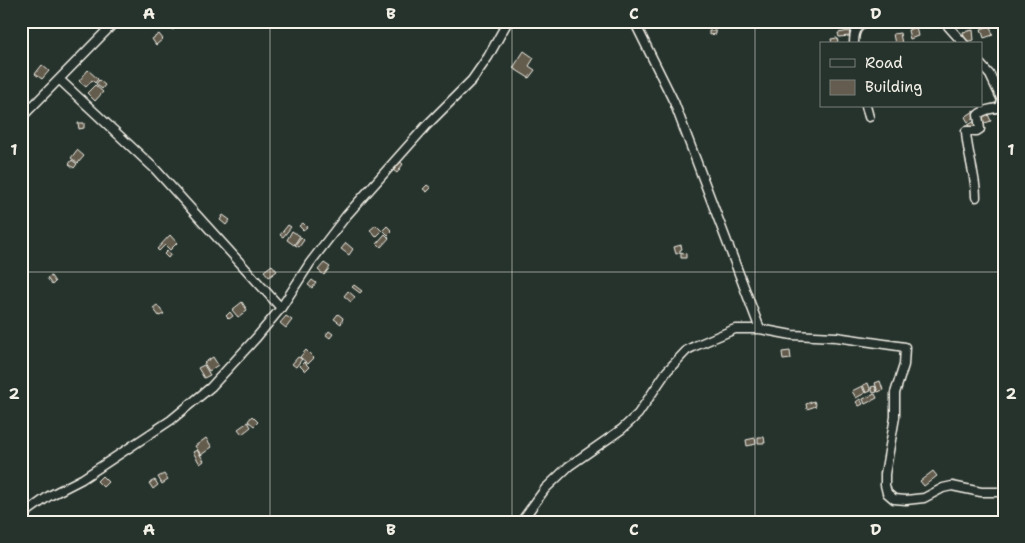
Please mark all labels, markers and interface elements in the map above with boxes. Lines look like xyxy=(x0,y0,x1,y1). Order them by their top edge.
text: A xyxy=(143,3,155,24)
text: B xyxy=(386,3,396,24)
text: C xyxy=(629,3,639,24)
text: D xyxy=(870,3,882,24)
legend xyxy=(820,42,982,108)
text: Road xyxy=(865,53,903,73)
text: Building xyxy=(865,77,922,97)
text: 1 xyxy=(10,139,18,160)
text: 1 xyxy=(1007,139,1015,160)
text: 2 xyxy=(8,383,20,404)
text: 2 xyxy=(1005,383,1017,404)
text: A xyxy=(143,519,155,540)
text: B xyxy=(386,519,396,540)
text: C xyxy=(629,519,639,540)
text: D xyxy=(870,519,882,540)

